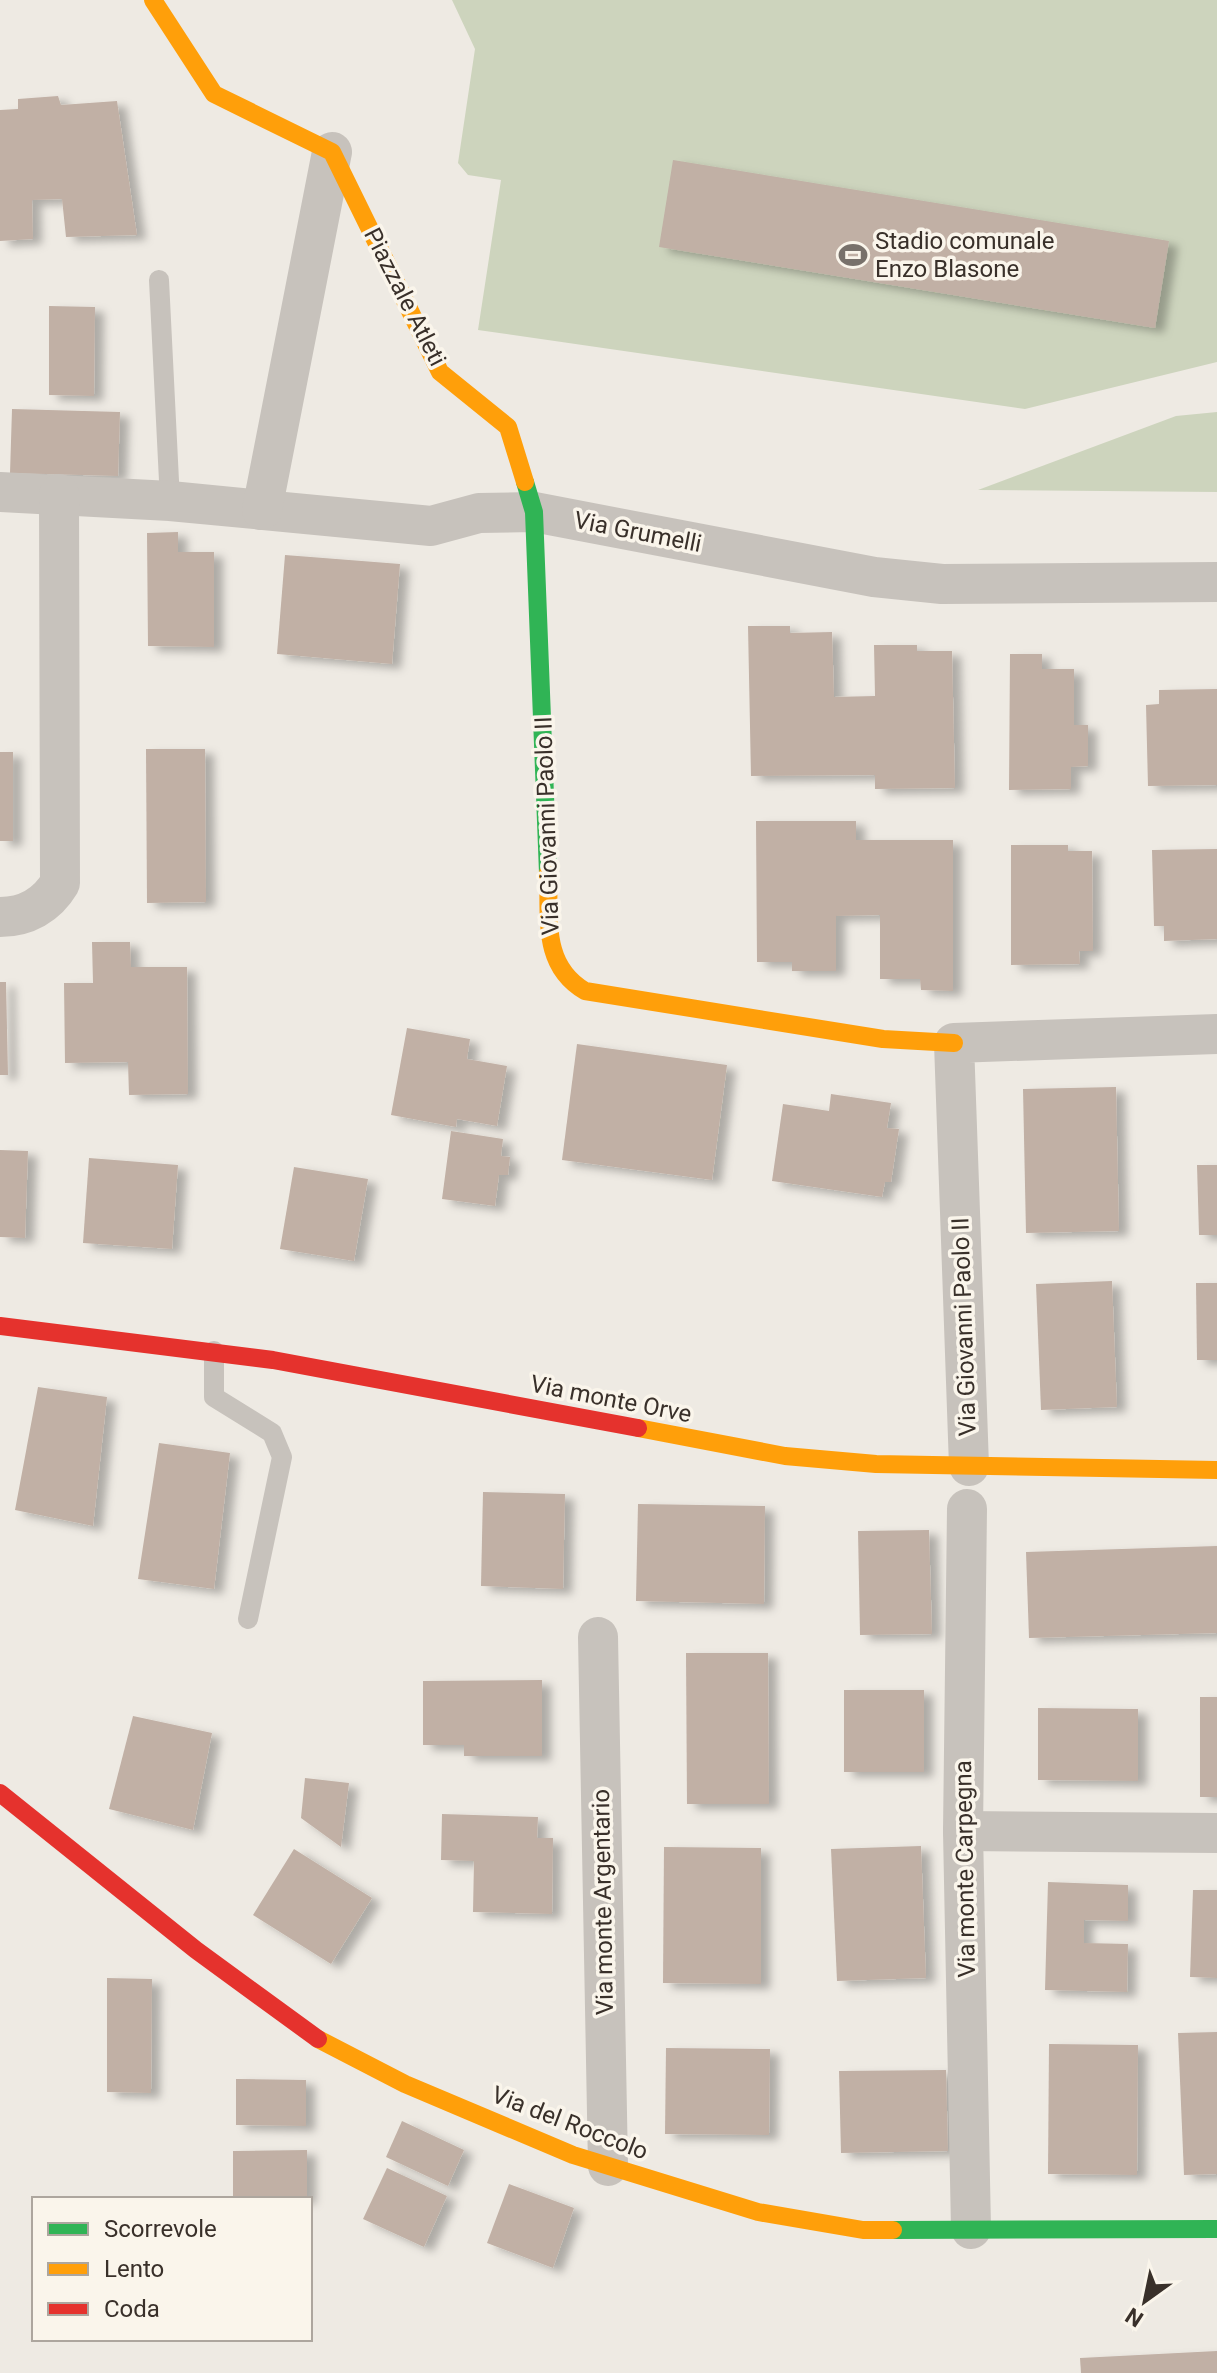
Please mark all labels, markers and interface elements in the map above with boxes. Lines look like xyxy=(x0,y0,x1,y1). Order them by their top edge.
street label: Piazzale Atleti xyxy=(358,223,452,371)
place label: Stadio comunale Enzo Blasone xyxy=(875,227,1055,283)
sports icon: Stadio comunale Enzo Blasone xyxy=(838,240,868,270)
street label: Via Grumelli xyxy=(572,506,704,558)
street label: Via Giovanni Paolo II xyxy=(529,716,565,936)
street label: Via Giovanni Paolo II xyxy=(946,1217,982,1437)
street label: Via monte Orve xyxy=(528,1370,694,1428)
street label: Via monte Carpegna xyxy=(949,1760,981,1978)
street label: Via monte Argentario xyxy=(587,1789,619,2015)
street label: Via del Roccolo xyxy=(488,2080,652,2166)
legend xyxy=(32,2197,312,2341)
text: Scorrevole xyxy=(104,2215,217,2243)
text: Lento xyxy=(104,2255,164,2283)
north arrow xyxy=(1105,2261,1185,2341)
text: Coda xyxy=(104,2295,160,2323)
text: N xyxy=(1121,2303,1148,2332)

